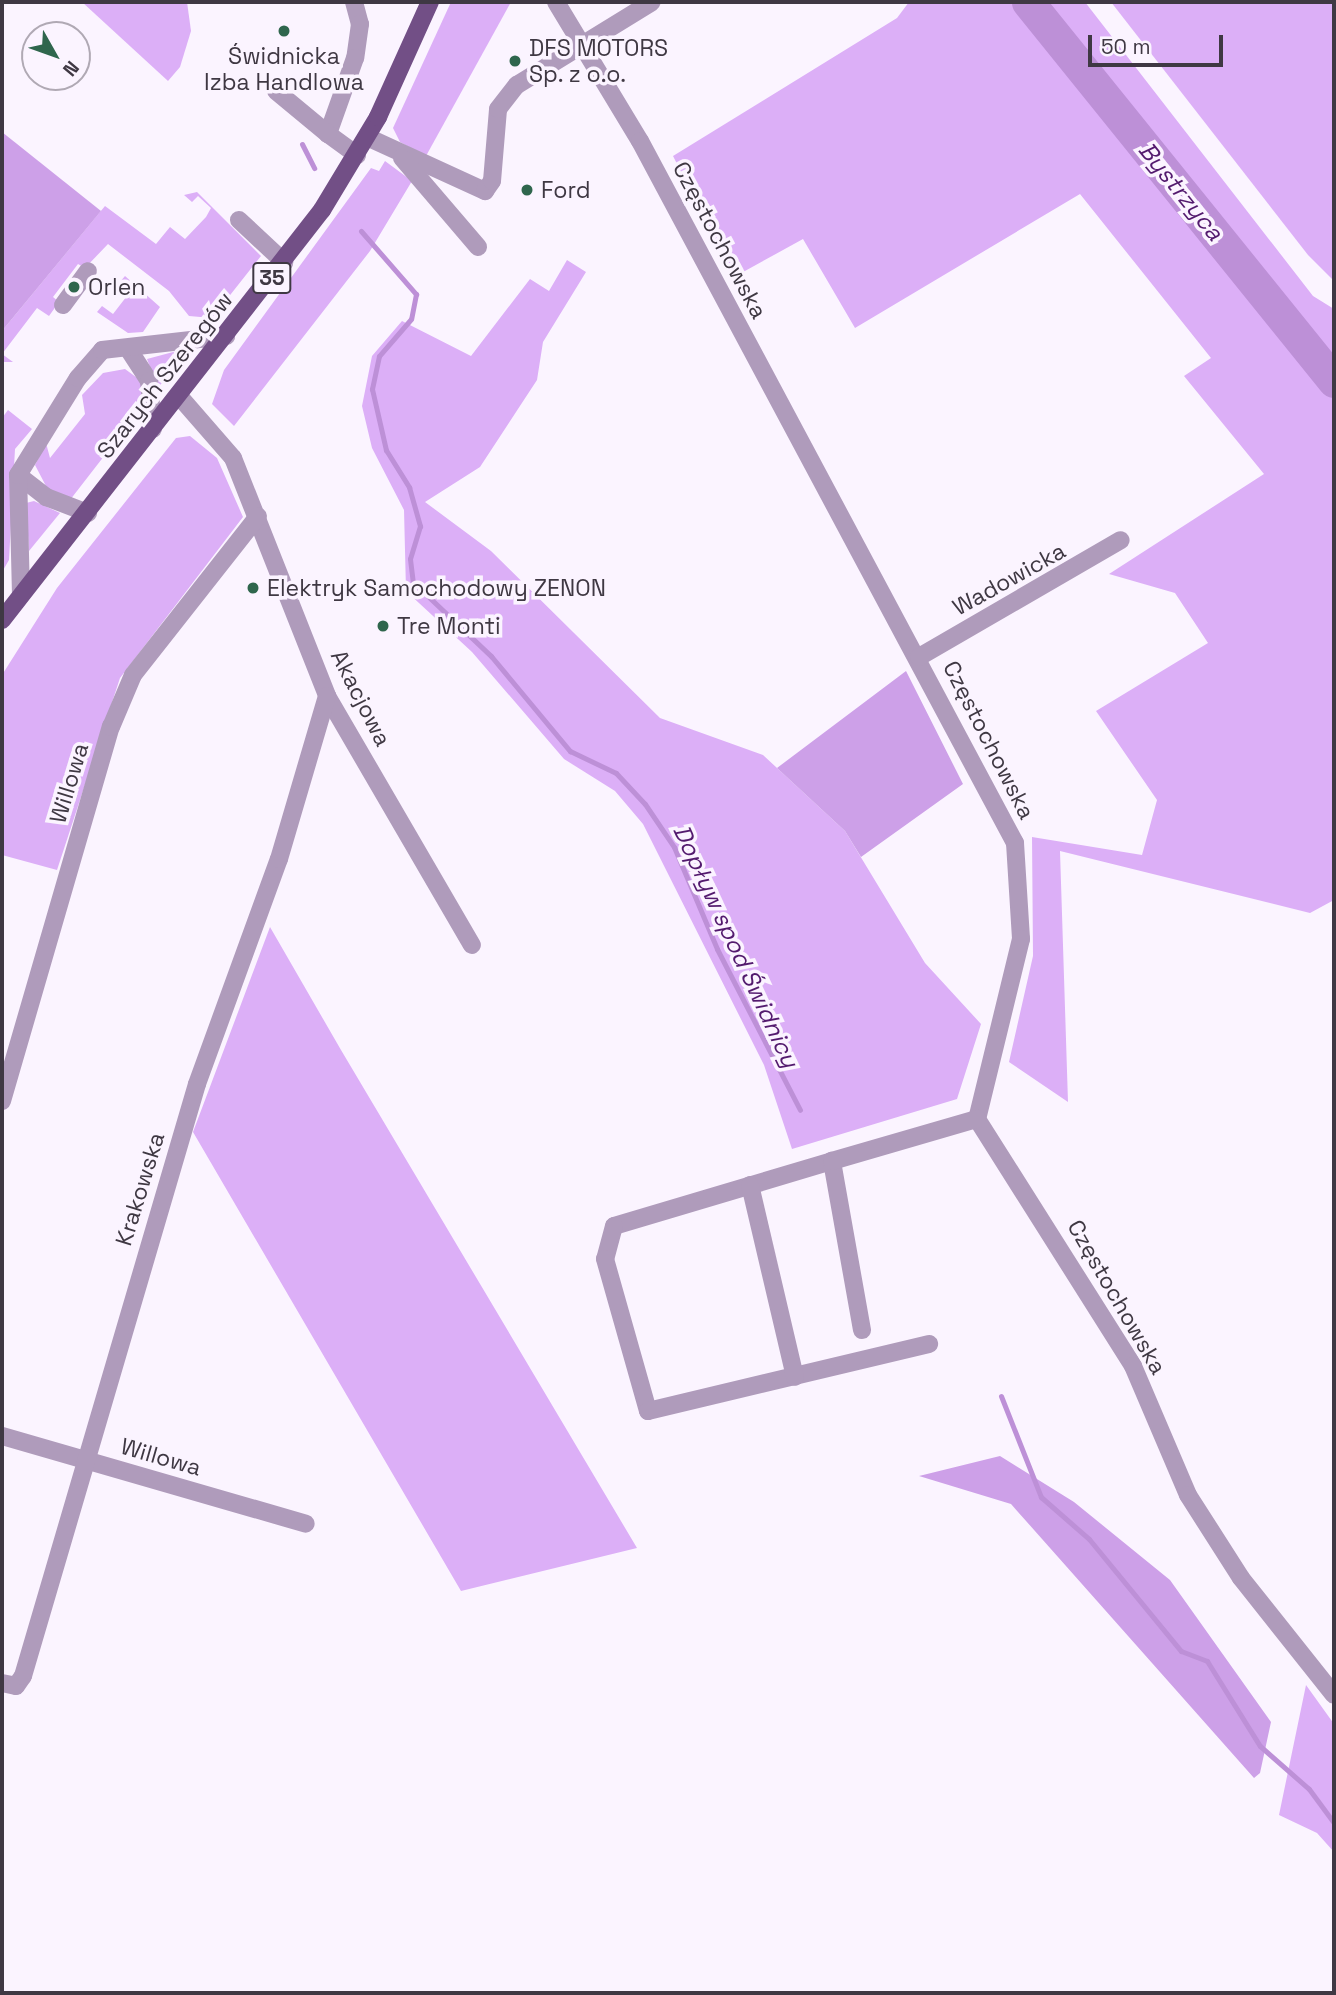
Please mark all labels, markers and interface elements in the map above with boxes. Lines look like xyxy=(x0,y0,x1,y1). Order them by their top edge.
north arrow xyxy=(21,21,91,91)
scale bar xyxy=(1091,21,1226,65)
marker: Świdnicka Izba Handlowa xyxy=(276,23,292,39)
text: 50 m xyxy=(1101,33,1151,60)
place label: DFS MOTORS Sp. z o.o. xyxy=(529,34,668,88)
place label: Świdnicka Izba Handlowa xyxy=(204,42,364,96)
marker: DFS MOTORS Sp. z o.o. xyxy=(507,53,523,69)
text: N xyxy=(57,56,85,81)
water label: Bystrzyca xyxy=(1133,136,1229,246)
street label: Częstochowska xyxy=(667,157,773,323)
place label: Ford xyxy=(541,176,591,204)
marker: Ford xyxy=(519,182,535,198)
road number: 35 xyxy=(251,260,293,296)
place label: Orlen xyxy=(88,273,145,301)
marker: Orlen xyxy=(66,279,82,295)
street label: Szarych Szeregów xyxy=(91,286,239,464)
street label: Wadowicka xyxy=(948,537,1070,621)
place label: Elektryk Samochodowy ZENON xyxy=(267,574,606,602)
marker: Elektryk Samochodowy ZENON xyxy=(245,580,261,596)
place label: Tre Monti xyxy=(397,612,501,640)
marker: Tre Monti xyxy=(375,618,391,634)
street label: Akacjowa xyxy=(325,645,397,751)
street label: Częstochowska xyxy=(937,656,1041,824)
street label: Willowa xyxy=(44,740,94,826)
water label: Dopływ spod Świdnicy xyxy=(667,820,805,1072)
street label: Krakowska xyxy=(110,1129,170,1249)
street label: Częstochowska xyxy=(1062,1215,1172,1379)
street label: Willowa xyxy=(118,1432,204,1482)

